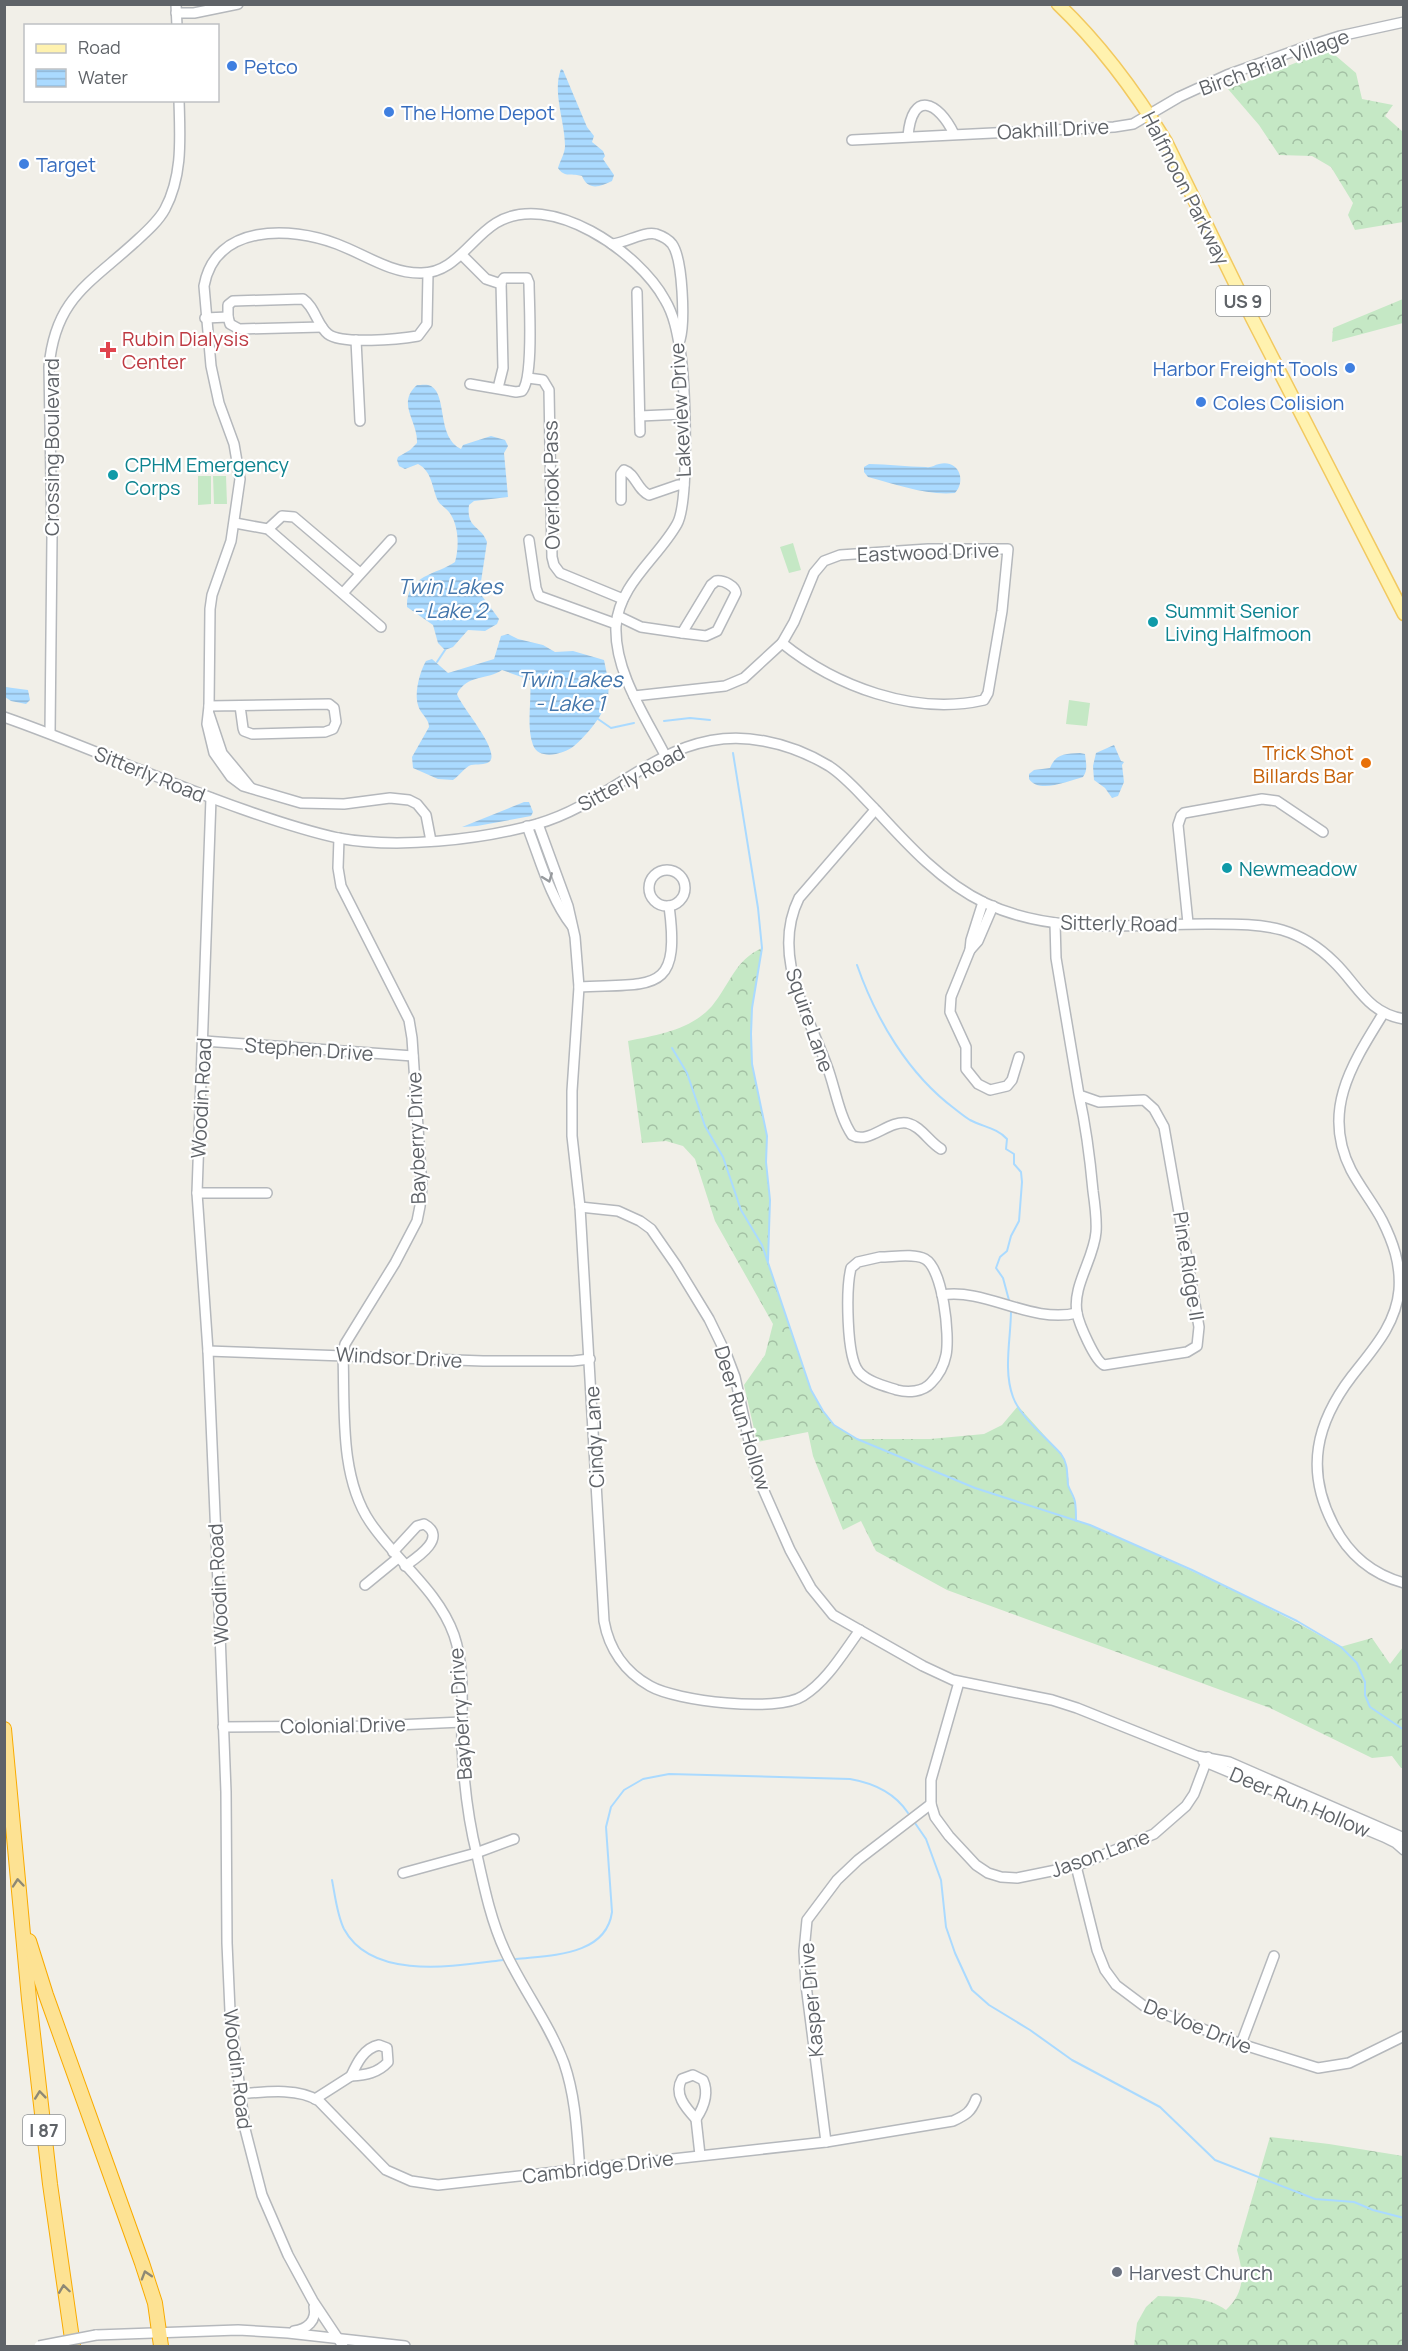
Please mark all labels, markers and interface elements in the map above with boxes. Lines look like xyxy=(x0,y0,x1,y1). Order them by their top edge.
street label: Birch Briar Village xyxy=(1195,22,1353,102)
legend xyxy=(24,24,219,102)
text: Road xyxy=(78,35,121,59)
place label: Petco xyxy=(244,53,298,80)
marker: Petco xyxy=(225,59,239,73)
text: Water xyxy=(78,65,128,89)
place label: The Home Depot xyxy=(401,99,555,126)
marker: The Home Depot xyxy=(382,105,396,119)
street label: Halfmoon Parkway xyxy=(1136,107,1237,270)
street label: Oakhill Drive xyxy=(996,113,1110,145)
place label: Target xyxy=(36,151,96,178)
marker: Target xyxy=(17,157,31,171)
road number: US 9 xyxy=(1216,286,1270,316)
place label: Rubin Dialysis Center xyxy=(122,325,249,375)
marker: Rubin Dialysis Center xyxy=(99,341,117,359)
street label: Lakeview Drive xyxy=(663,342,697,478)
place label: Harbor Freight Tools xyxy=(1153,355,1338,382)
street label: Crossing Boulevard xyxy=(38,358,65,536)
marker: Harbor Freight Tools xyxy=(1343,361,1357,375)
place label: Coles Colision xyxy=(1213,389,1344,416)
marker: Coles Colision xyxy=(1194,395,1208,409)
street label: Overlook Pass xyxy=(536,420,566,550)
place label: CPHM Emergency Corps xyxy=(125,451,289,501)
marker: CPHM Emergency Corps xyxy=(106,468,120,482)
street label: Eastwood Drive xyxy=(856,536,1000,568)
water label: Twin Lakes - Lake 2 xyxy=(398,572,504,624)
place label: Summit Senior Living Halfmoon xyxy=(1165,597,1311,647)
marker: Summit Senior Living Halfmoon xyxy=(1146,615,1160,629)
water label: Twin Lakes - Lake 1 xyxy=(518,665,624,717)
street label: Sitterly Road xyxy=(573,739,689,817)
place label: Trick Shot Billards Bar xyxy=(1253,739,1354,789)
street label: Sitterly Road xyxy=(91,740,209,808)
marker: Trick Shot Billards Bar xyxy=(1359,756,1373,770)
place label: Newmeadow xyxy=(1239,855,1357,882)
marker: Newmeadow xyxy=(1220,861,1234,875)
one-way arrow xyxy=(541,872,553,883)
street label: Sitterly Road xyxy=(1060,908,1178,938)
street label: Squire Lane xyxy=(780,964,840,1076)
street label: Stephen Drive xyxy=(244,1031,374,1067)
street label: Woodin Road xyxy=(184,1037,218,1159)
street label: Bayberry Drive xyxy=(400,1071,432,1205)
street label: Pine Ridge II xyxy=(1167,1209,1211,1323)
street label: Windsor Drive xyxy=(335,1340,463,1374)
street label: Deer Run Hollow xyxy=(708,1342,778,1494)
street label: Cindy Lane xyxy=(578,1385,610,1489)
street label: Woodin Road xyxy=(201,1523,235,1645)
street label: Bayberry Drive xyxy=(442,1647,478,1781)
street label: Colonial Drive xyxy=(280,1710,406,1740)
street label: Deer Run Hollow xyxy=(1226,1760,1374,1844)
street label: Jason Lane xyxy=(1047,1823,1153,1883)
one-way arrow xyxy=(12,1878,25,1888)
street label: Kasper Drive xyxy=(793,1942,829,2058)
street label: De Voe Drive xyxy=(1140,1992,1256,2060)
street label: Woodin Road xyxy=(217,2007,259,2131)
one-way arrow xyxy=(34,2091,47,2100)
road number: I 87 xyxy=(23,2115,65,2145)
street label: Cambridge Drive xyxy=(521,2144,675,2190)
place label: Harvest Church xyxy=(1129,2259,1273,2286)
marker: Harvest Church xyxy=(1110,2265,1124,2279)
one-way arrow xyxy=(141,2270,153,2281)
one-way arrow xyxy=(59,2284,71,2293)

